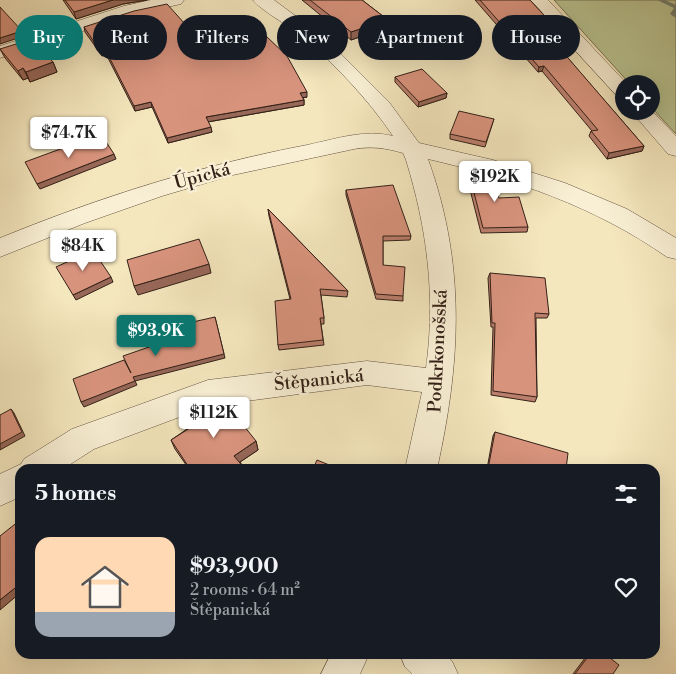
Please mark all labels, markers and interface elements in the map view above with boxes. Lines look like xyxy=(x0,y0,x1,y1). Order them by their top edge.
chip: Buy xyxy=(15,15,83,60)
chip: Rent xyxy=(93,15,167,60)
chip: Filters xyxy=(177,15,267,60)
chip: New xyxy=(277,15,348,60)
chip: Apartment xyxy=(358,15,482,60)
chip: House xyxy=(492,15,580,60)
map controls xyxy=(615,75,660,120)
button: locate xyxy=(615,75,660,120)
pin: $74.7K xyxy=(28,116,110,159)
text: $74.7K xyxy=(41,123,97,143)
street label: Úpická xyxy=(171,157,234,195)
pin: $192K xyxy=(460,160,530,203)
text: $192K xyxy=(470,167,520,187)
pin: $84K xyxy=(53,230,113,272)
text: $84K xyxy=(61,236,105,256)
street label: Podkrkonošská xyxy=(423,288,453,413)
pin: $93.9K xyxy=(115,314,197,357)
text: $93.9K xyxy=(128,321,184,341)
street label: Štěpanická xyxy=(273,364,366,396)
pin: $112K xyxy=(179,396,249,439)
text: $112K xyxy=(190,403,238,423)
icon: filters xyxy=(612,480,640,508)
text: 5 homes xyxy=(35,481,116,507)
text: $93,900 xyxy=(190,554,279,580)
icon: home xyxy=(75,557,135,617)
icon: heart xyxy=(612,573,640,601)
text: 2 rooms · 64 m² xyxy=(190,580,300,600)
text: Štěpanická xyxy=(190,600,270,620)

